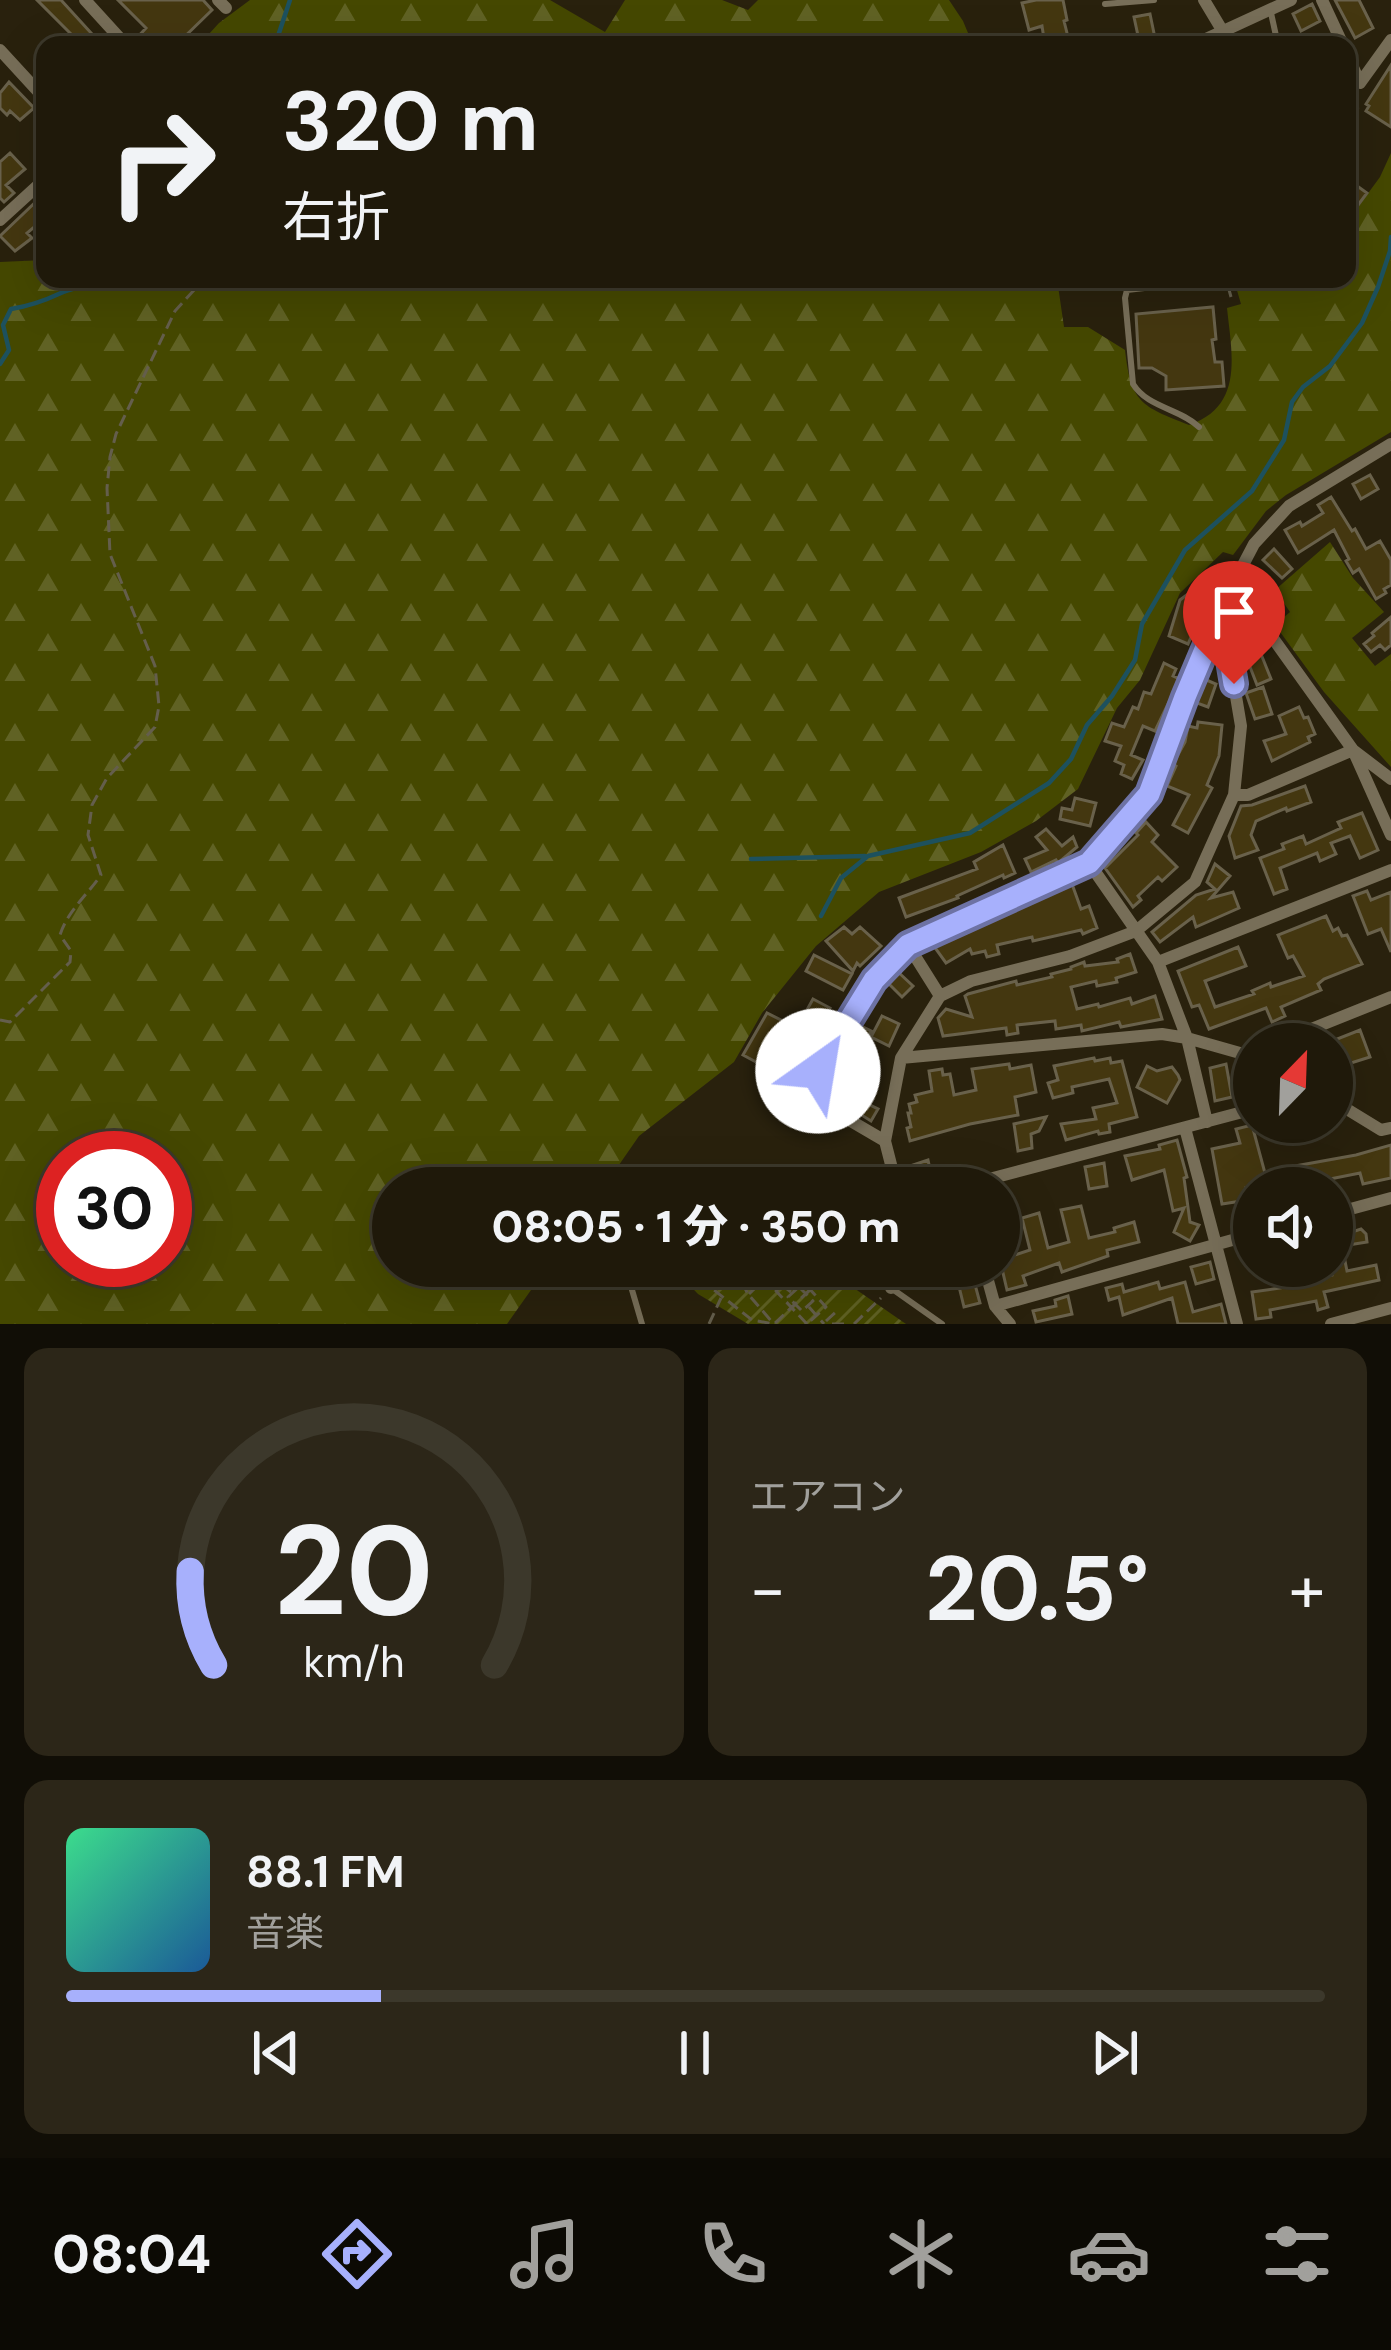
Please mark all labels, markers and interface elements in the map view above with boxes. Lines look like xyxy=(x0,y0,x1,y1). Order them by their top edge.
text: 320 m xyxy=(282,67,539,176)
icon: right xyxy=(84,84,240,240)
text: 右折 xyxy=(282,182,390,253)
pin xyxy=(1183,561,1285,684)
icon: arrive xyxy=(1201,579,1267,645)
position arrow xyxy=(755,1008,881,1134)
north arrow xyxy=(1233,1023,1353,1143)
map controls xyxy=(1233,1023,1353,1287)
speed limit sign: 30 xyxy=(36,1131,192,1287)
button: sound xyxy=(1233,1167,1353,1287)
text: 08:05 · 1 分 · 350 m xyxy=(492,1197,900,1256)
text: エアコン xyxy=(750,1471,906,1522)
text: 20 xyxy=(274,1490,433,1653)
text: 20.5° xyxy=(925,1531,1149,1648)
text: − xyxy=(750,1547,786,1632)
text: + xyxy=(1289,1547,1325,1632)
text: km/h xyxy=(303,1634,404,1690)
text: 88.1 FM xyxy=(246,1842,405,1901)
text: 音楽 xyxy=(246,1907,324,1958)
icon: previous xyxy=(243,2020,309,2086)
icon: pause xyxy=(662,2020,728,2086)
icon: next xyxy=(1082,2020,1148,2086)
icon: directions xyxy=(315,2212,399,2296)
icon: music xyxy=(503,2212,587,2296)
icon: phone xyxy=(691,2212,775,2296)
icon: climate xyxy=(879,2212,963,2296)
icon: car xyxy=(1067,2212,1151,2296)
icon: filters xyxy=(1255,2212,1339,2296)
text: 08:04 xyxy=(52,2219,211,2290)

